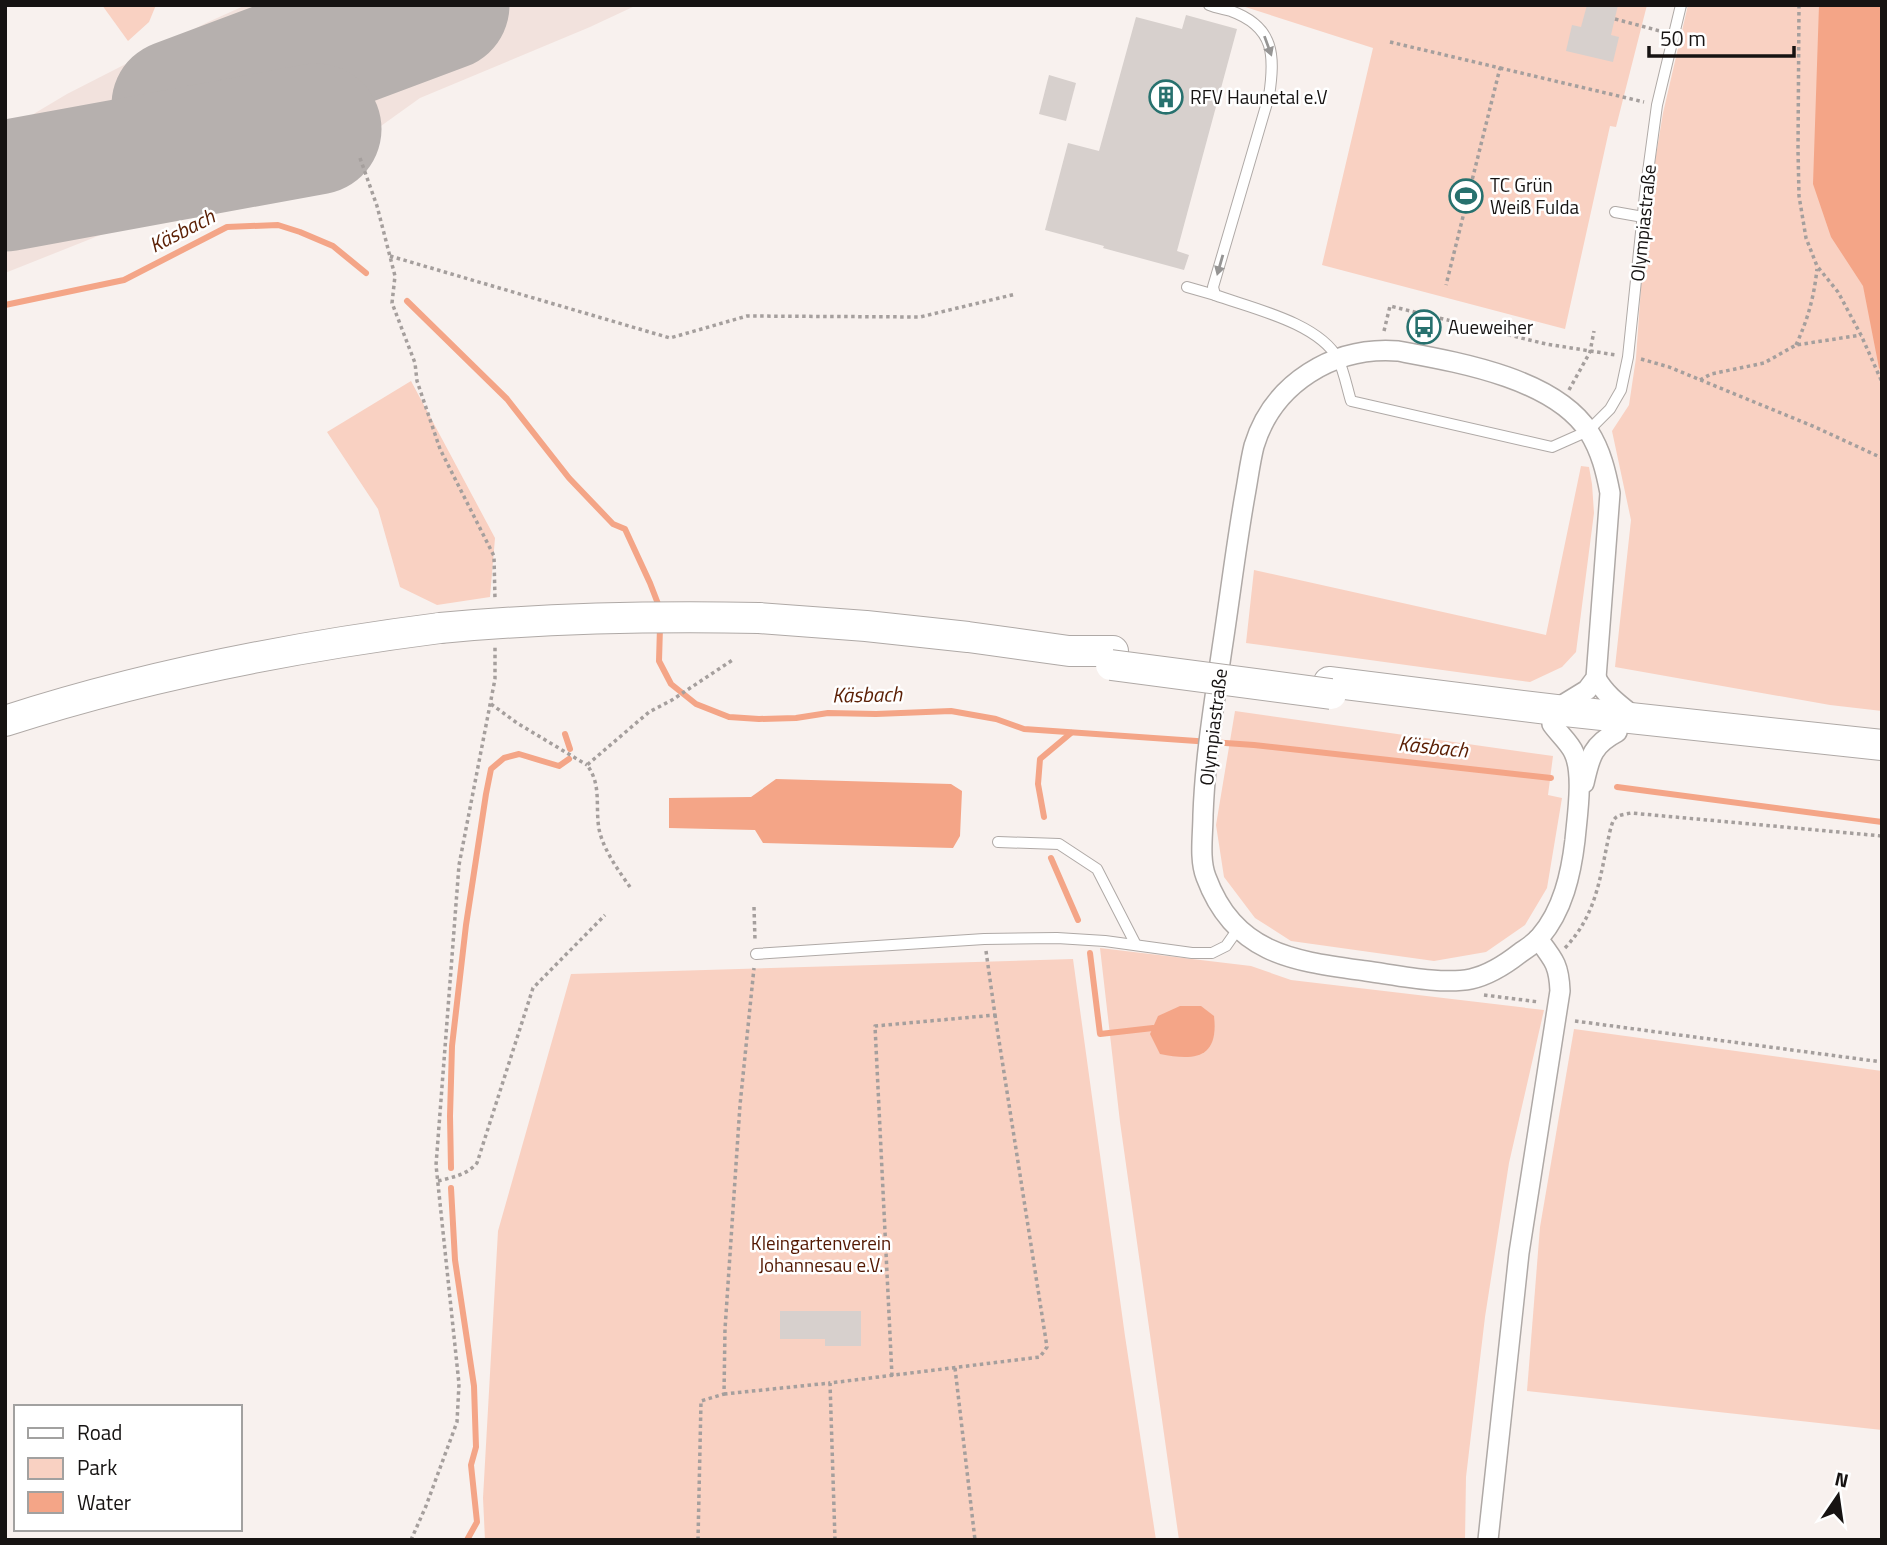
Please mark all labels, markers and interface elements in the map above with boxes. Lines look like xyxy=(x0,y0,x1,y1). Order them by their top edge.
scale bar xyxy=(1649,14,1794,58)
text: 50 m xyxy=(1660,22,1706,54)
one-way arrow xyxy=(1263,35,1274,56)
building icon: RFV Haunetal e.V xyxy=(1147,78,1185,116)
place label: RFV Haunetal e.V xyxy=(1190,82,1328,111)
street label: Olympiastraße xyxy=(1622,163,1663,283)
place label: TC Grün Weiß Fulda xyxy=(1490,170,1579,221)
sports icon: TC Grün Weiß Fulda xyxy=(1447,177,1485,215)
water label: Käsbach xyxy=(143,200,220,260)
one-way arrow xyxy=(1214,255,1224,276)
bus stop icon: Aueweiher xyxy=(1405,308,1443,346)
place label: Aueweiher xyxy=(1448,312,1534,341)
street label: Olympiastraße xyxy=(1191,667,1234,787)
water label: Käsbach xyxy=(832,677,903,711)
water label: Käsbach xyxy=(1397,726,1470,766)
park label: Kleingartenverein Johannesau e.V. xyxy=(751,1228,891,1279)
legend xyxy=(14,1405,242,1531)
text: Road xyxy=(77,1416,122,1448)
text: Park xyxy=(77,1451,117,1483)
north arrow xyxy=(1803,1461,1873,1531)
text: N xyxy=(1832,1463,1852,1495)
text: Water xyxy=(77,1486,131,1518)

